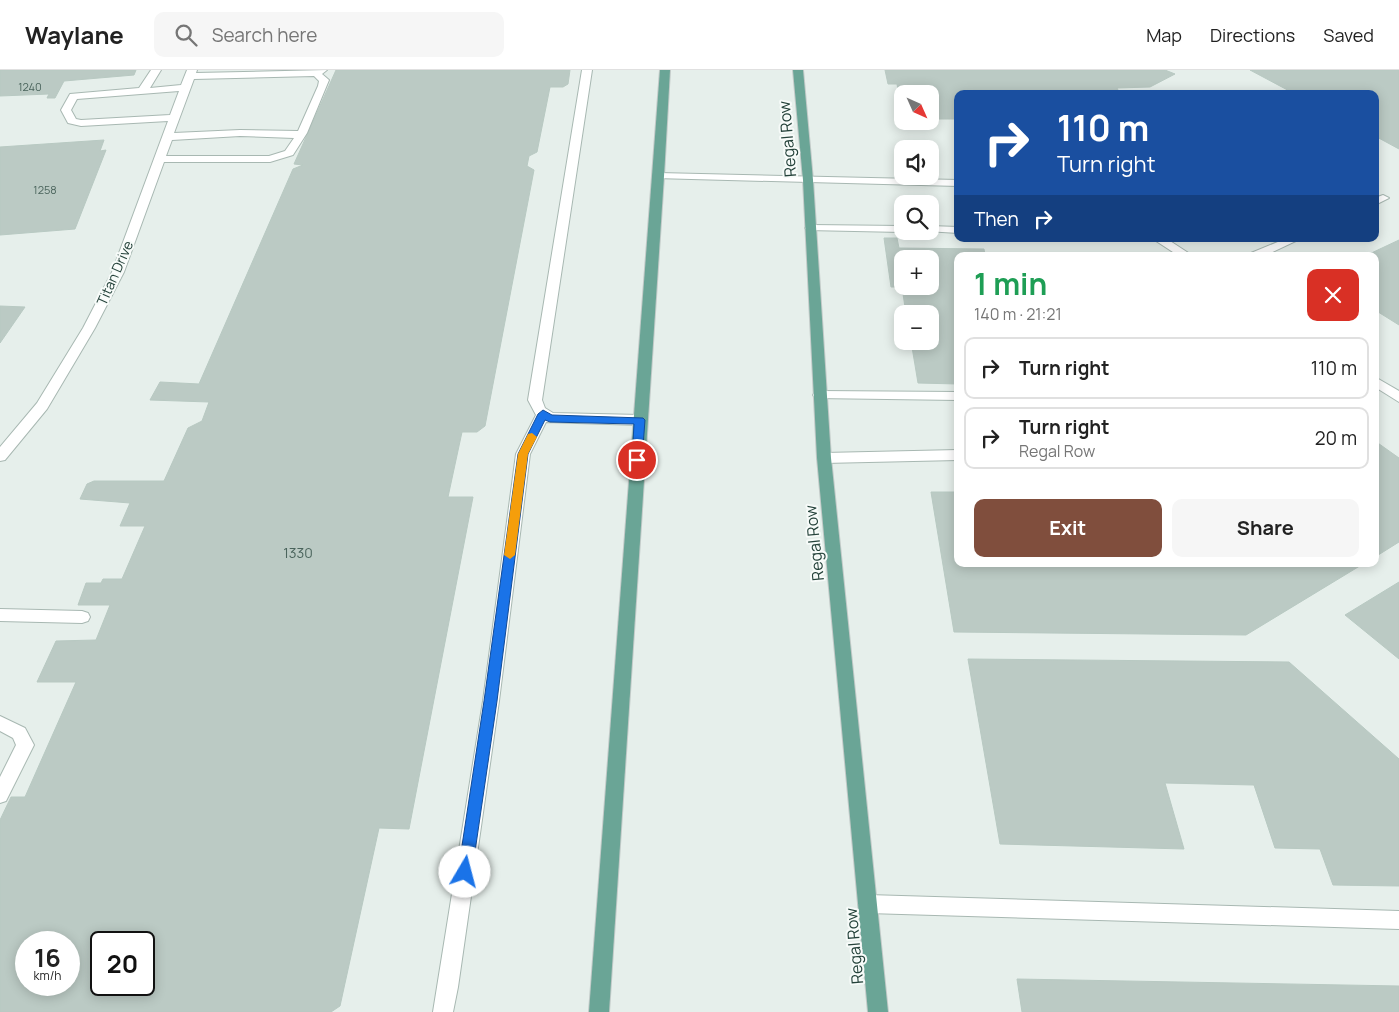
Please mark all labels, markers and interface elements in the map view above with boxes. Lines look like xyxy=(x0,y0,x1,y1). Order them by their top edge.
search box xyxy=(154,12,504,57)
text: Waylane xyxy=(25,18,124,51)
icon: search xyxy=(172,21,200,49)
text: Search here xyxy=(212,22,317,48)
text: Map xyxy=(1146,23,1182,47)
text: Directions xyxy=(1210,23,1295,47)
text: Saved xyxy=(1323,23,1374,47)
house number: 1240 xyxy=(18,79,42,94)
north arrow xyxy=(894,85,939,130)
map controls xyxy=(894,85,939,350)
street label: Regal Row xyxy=(773,100,801,178)
text: 110 m xyxy=(1057,104,1149,152)
icon: right xyxy=(974,110,1039,175)
button: sound xyxy=(894,140,939,185)
text: Turn right xyxy=(1057,149,1155,179)
house number: 1258 xyxy=(33,182,57,197)
button: search xyxy=(894,195,939,240)
icon: right xyxy=(1029,205,1057,233)
text: Then xyxy=(974,206,1019,232)
street label: Titan Drive xyxy=(92,237,137,308)
button: + xyxy=(894,250,939,295)
text: 1 min xyxy=(974,263,1047,304)
button: close xyxy=(1307,269,1359,321)
text: 140 m · 21:21 xyxy=(974,303,1062,325)
button: − xyxy=(894,305,939,350)
icon: right xyxy=(976,354,1004,382)
text: Turn right xyxy=(1019,355,1109,381)
text: 110 m xyxy=(1311,355,1357,381)
text: Turn right xyxy=(1019,414,1109,440)
icon: right xyxy=(976,424,1004,452)
text: 20 m xyxy=(1315,425,1357,451)
pin xyxy=(616,439,658,481)
text: Regal Row xyxy=(1019,440,1095,462)
icon: arrive xyxy=(623,446,651,474)
button: Exit xyxy=(974,499,1162,557)
button: Share xyxy=(1172,499,1359,557)
street label: Regal Row xyxy=(799,504,829,582)
house number: 1330 xyxy=(283,543,313,562)
position arrow xyxy=(438,845,490,897)
street label: Regal Row xyxy=(840,907,868,985)
speed limit sign: 20 xyxy=(90,931,155,996)
text: 16 xyxy=(34,940,61,975)
text: km/h xyxy=(34,967,61,984)

